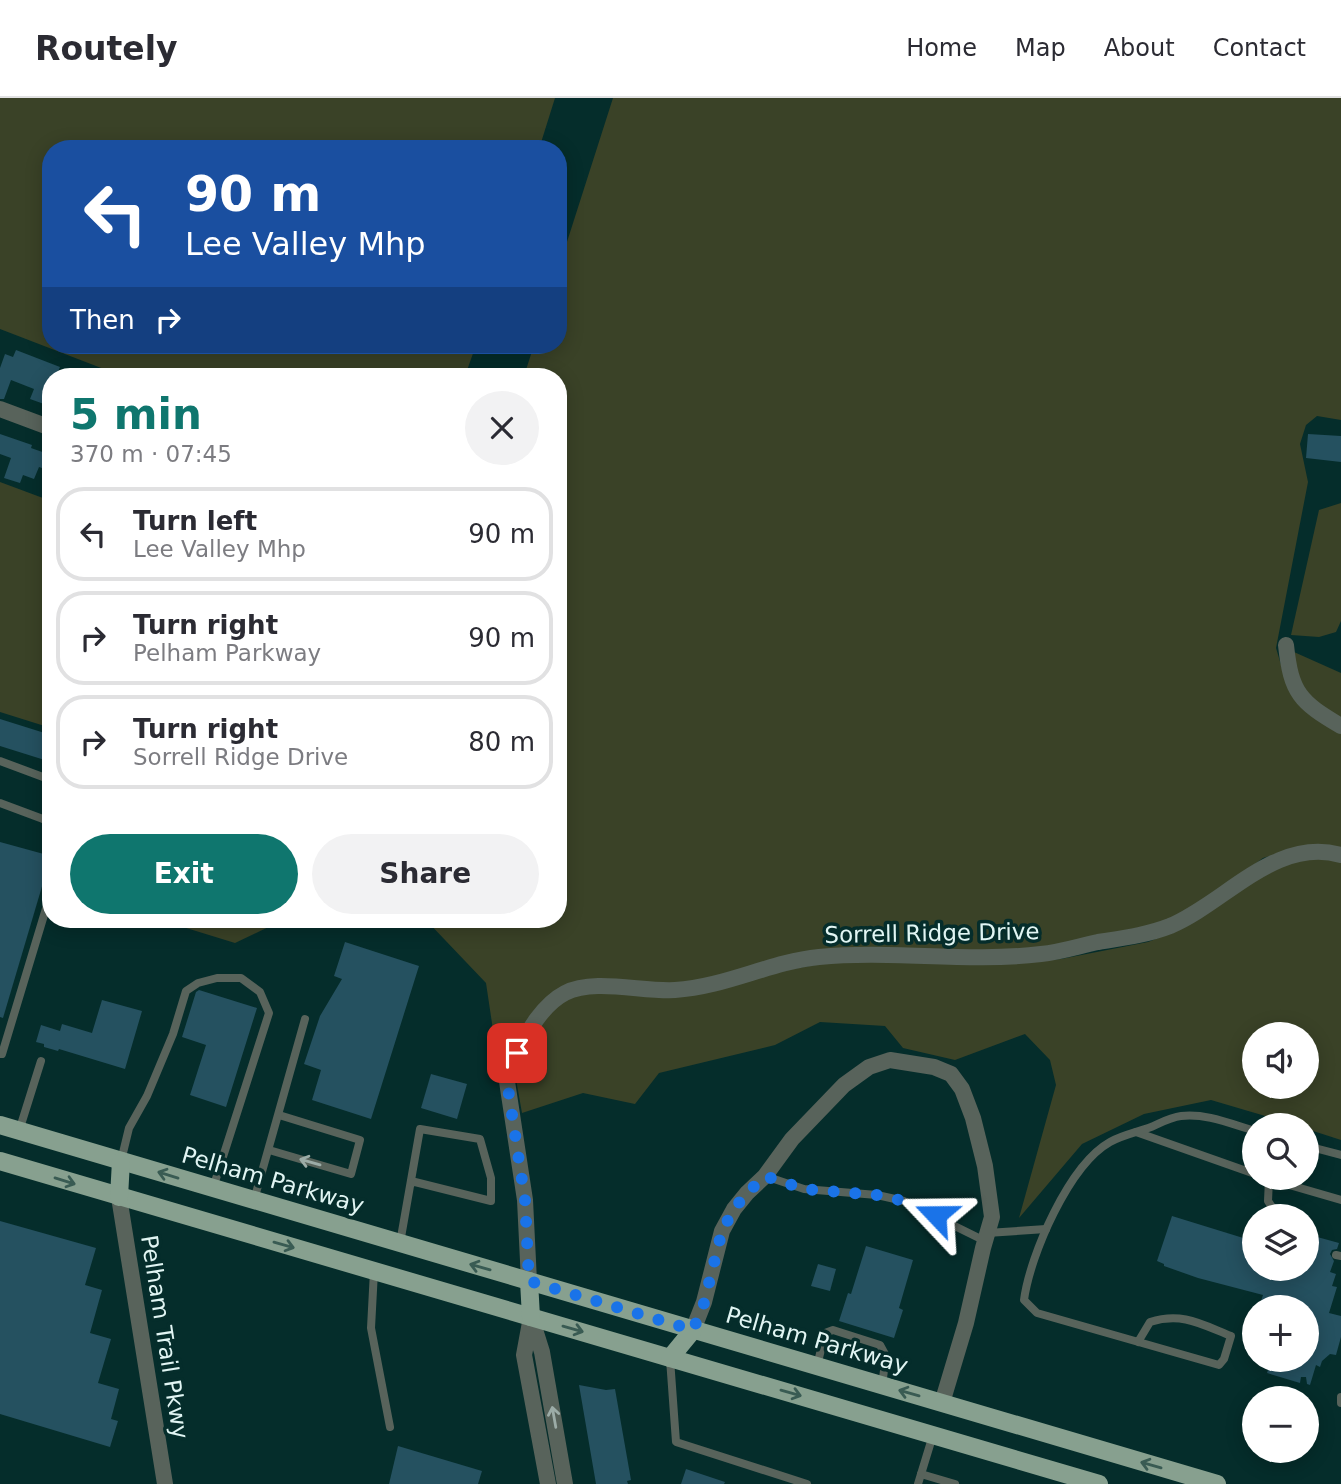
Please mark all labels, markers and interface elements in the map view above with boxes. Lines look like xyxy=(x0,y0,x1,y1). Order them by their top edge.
text: Routely xyxy=(35,29,178,68)
text: Home xyxy=(906,34,977,62)
text: Map xyxy=(1015,34,1066,62)
text: About xyxy=(1104,34,1175,62)
text: Contact xyxy=(1213,34,1306,62)
text: 90 m xyxy=(185,166,321,223)
icon: left xyxy=(70,168,161,259)
text: Lee Valley Mhp xyxy=(185,225,426,263)
icon: right xyxy=(149,301,187,339)
text: Then xyxy=(70,305,135,335)
text: 5 min xyxy=(70,390,202,439)
button: close xyxy=(465,391,539,465)
text: 370 m · 07:45 xyxy=(70,441,232,467)
text: Turn left xyxy=(133,506,257,536)
icon: left xyxy=(74,515,112,553)
text: 90 m xyxy=(468,519,535,549)
text: Lee Valley Mhp xyxy=(133,536,306,562)
text: Turn right xyxy=(133,610,278,640)
icon: right xyxy=(74,619,112,657)
text: 90 m xyxy=(468,623,535,653)
text: Pelham Parkway xyxy=(133,640,321,666)
text: Turn right xyxy=(133,714,278,744)
icon: right xyxy=(74,723,112,761)
text: 80 m xyxy=(468,727,535,757)
text: Sorrell Ridge Drive xyxy=(133,744,348,770)
button: Exit xyxy=(70,834,298,914)
button: Share xyxy=(312,834,539,914)
street label: Sorrell Ridge Drive xyxy=(824,918,1040,948)
map controls xyxy=(1242,1022,1319,1463)
button: sound xyxy=(1242,1022,1319,1099)
pin xyxy=(487,1023,547,1083)
icon: arrive xyxy=(498,1034,536,1072)
button: search xyxy=(1242,1113,1319,1190)
street label: Pelham Parkway xyxy=(179,1142,367,1218)
one-way arrow xyxy=(299,1155,322,1168)
one-way arrow xyxy=(157,1167,179,1180)
one-way arrow xyxy=(54,1176,76,1188)
position arrow xyxy=(899,1178,973,1252)
button: layers xyxy=(1242,1204,1319,1281)
street label: Pelham Trail Pkwy xyxy=(136,1233,194,1441)
one-way arrow xyxy=(273,1239,295,1252)
one-way arrow xyxy=(469,1259,491,1272)
button: + xyxy=(1242,1295,1319,1372)
street label: Pelham Parkway xyxy=(723,1302,911,1378)
one-way arrow xyxy=(561,1324,583,1337)
one-way arrow xyxy=(899,1386,921,1399)
button: − xyxy=(1242,1386,1319,1463)
one-way arrow xyxy=(780,1388,802,1401)
one-way arrow xyxy=(547,1406,560,1429)
one-way arrow xyxy=(1140,1457,1162,1470)

